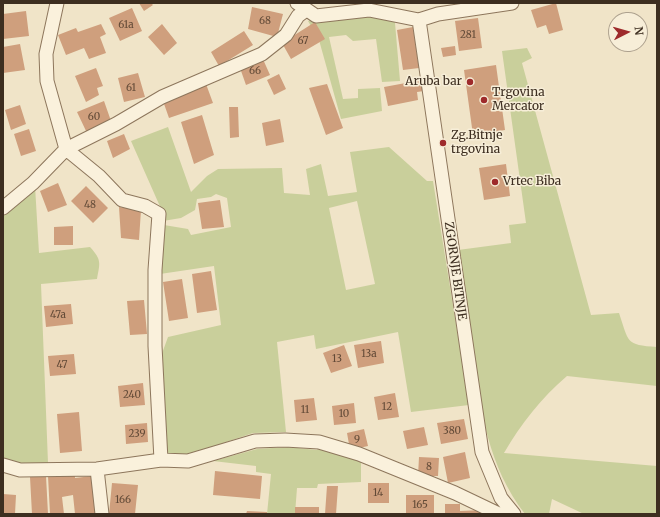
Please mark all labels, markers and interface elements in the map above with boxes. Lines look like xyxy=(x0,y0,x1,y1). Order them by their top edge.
north arrow xyxy=(608,12,648,52)
house number: 68 xyxy=(259,15,271,27)
house number: 61a xyxy=(118,19,134,31)
text: N xyxy=(632,26,646,36)
house number: 281 xyxy=(460,29,476,41)
house number: 67 xyxy=(298,35,308,47)
house number: 66 xyxy=(249,65,261,77)
place label: Aruba bar xyxy=(405,75,462,89)
marker: Aruba bar xyxy=(465,77,475,87)
house number: 61 xyxy=(126,82,136,94)
place label: Trgovina Mercator xyxy=(492,86,545,114)
marker: Trgovina Mercator xyxy=(479,95,489,105)
house number: 60 xyxy=(88,111,100,123)
place label: Zg.Bitnje trgovina xyxy=(451,129,502,157)
marker: Zg.Bitnje trgovina xyxy=(438,138,448,148)
place label: Vrtec Biba xyxy=(503,175,561,189)
marker: Vrtec Biba xyxy=(490,177,500,187)
house number: 48 xyxy=(84,199,96,211)
street label: ZGORNJE BITNJE xyxy=(441,221,469,321)
house number: 47a xyxy=(50,309,66,321)
house number: 13a xyxy=(361,348,377,360)
house number: 13 xyxy=(332,353,342,365)
house number: 47 xyxy=(57,359,67,371)
house number: 240 xyxy=(123,389,141,401)
house number: 12 xyxy=(382,401,392,413)
house number: 11 xyxy=(301,404,309,416)
house number: 10 xyxy=(339,408,349,420)
house number: 380 xyxy=(443,425,461,437)
house number: 239 xyxy=(128,428,146,440)
house number: 9 xyxy=(354,434,360,446)
house number: 8 xyxy=(426,461,432,473)
house number: 14 xyxy=(373,487,383,499)
house number: 166 xyxy=(115,494,131,506)
house number: 165 xyxy=(412,499,428,511)

